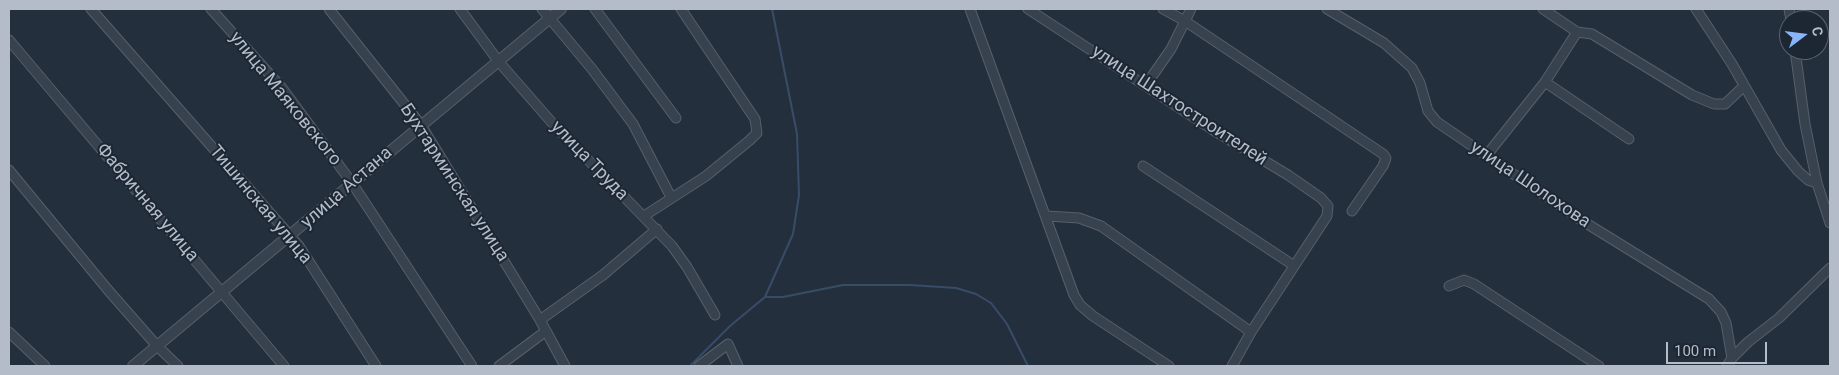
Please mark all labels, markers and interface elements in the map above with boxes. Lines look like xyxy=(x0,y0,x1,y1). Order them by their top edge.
north arrow xyxy=(1779,10,1829,60)
text: С xyxy=(1809,25,1826,38)
street label: улица Маяковского xyxy=(224,28,346,170)
street label: улица Шахтостроителей xyxy=(1087,41,1271,171)
street label: Бухтарминская улица xyxy=(395,100,513,266)
street label: улица Труда xyxy=(546,117,632,205)
street label: улица Шолохова xyxy=(1466,137,1594,233)
street label: Фабричная улица xyxy=(91,139,203,267)
street label: Тишинская улица xyxy=(204,141,316,269)
street label: улица Астана xyxy=(297,143,397,233)
scale bar xyxy=(1669,332,1770,364)
text: 100 m xyxy=(1674,342,1716,360)

